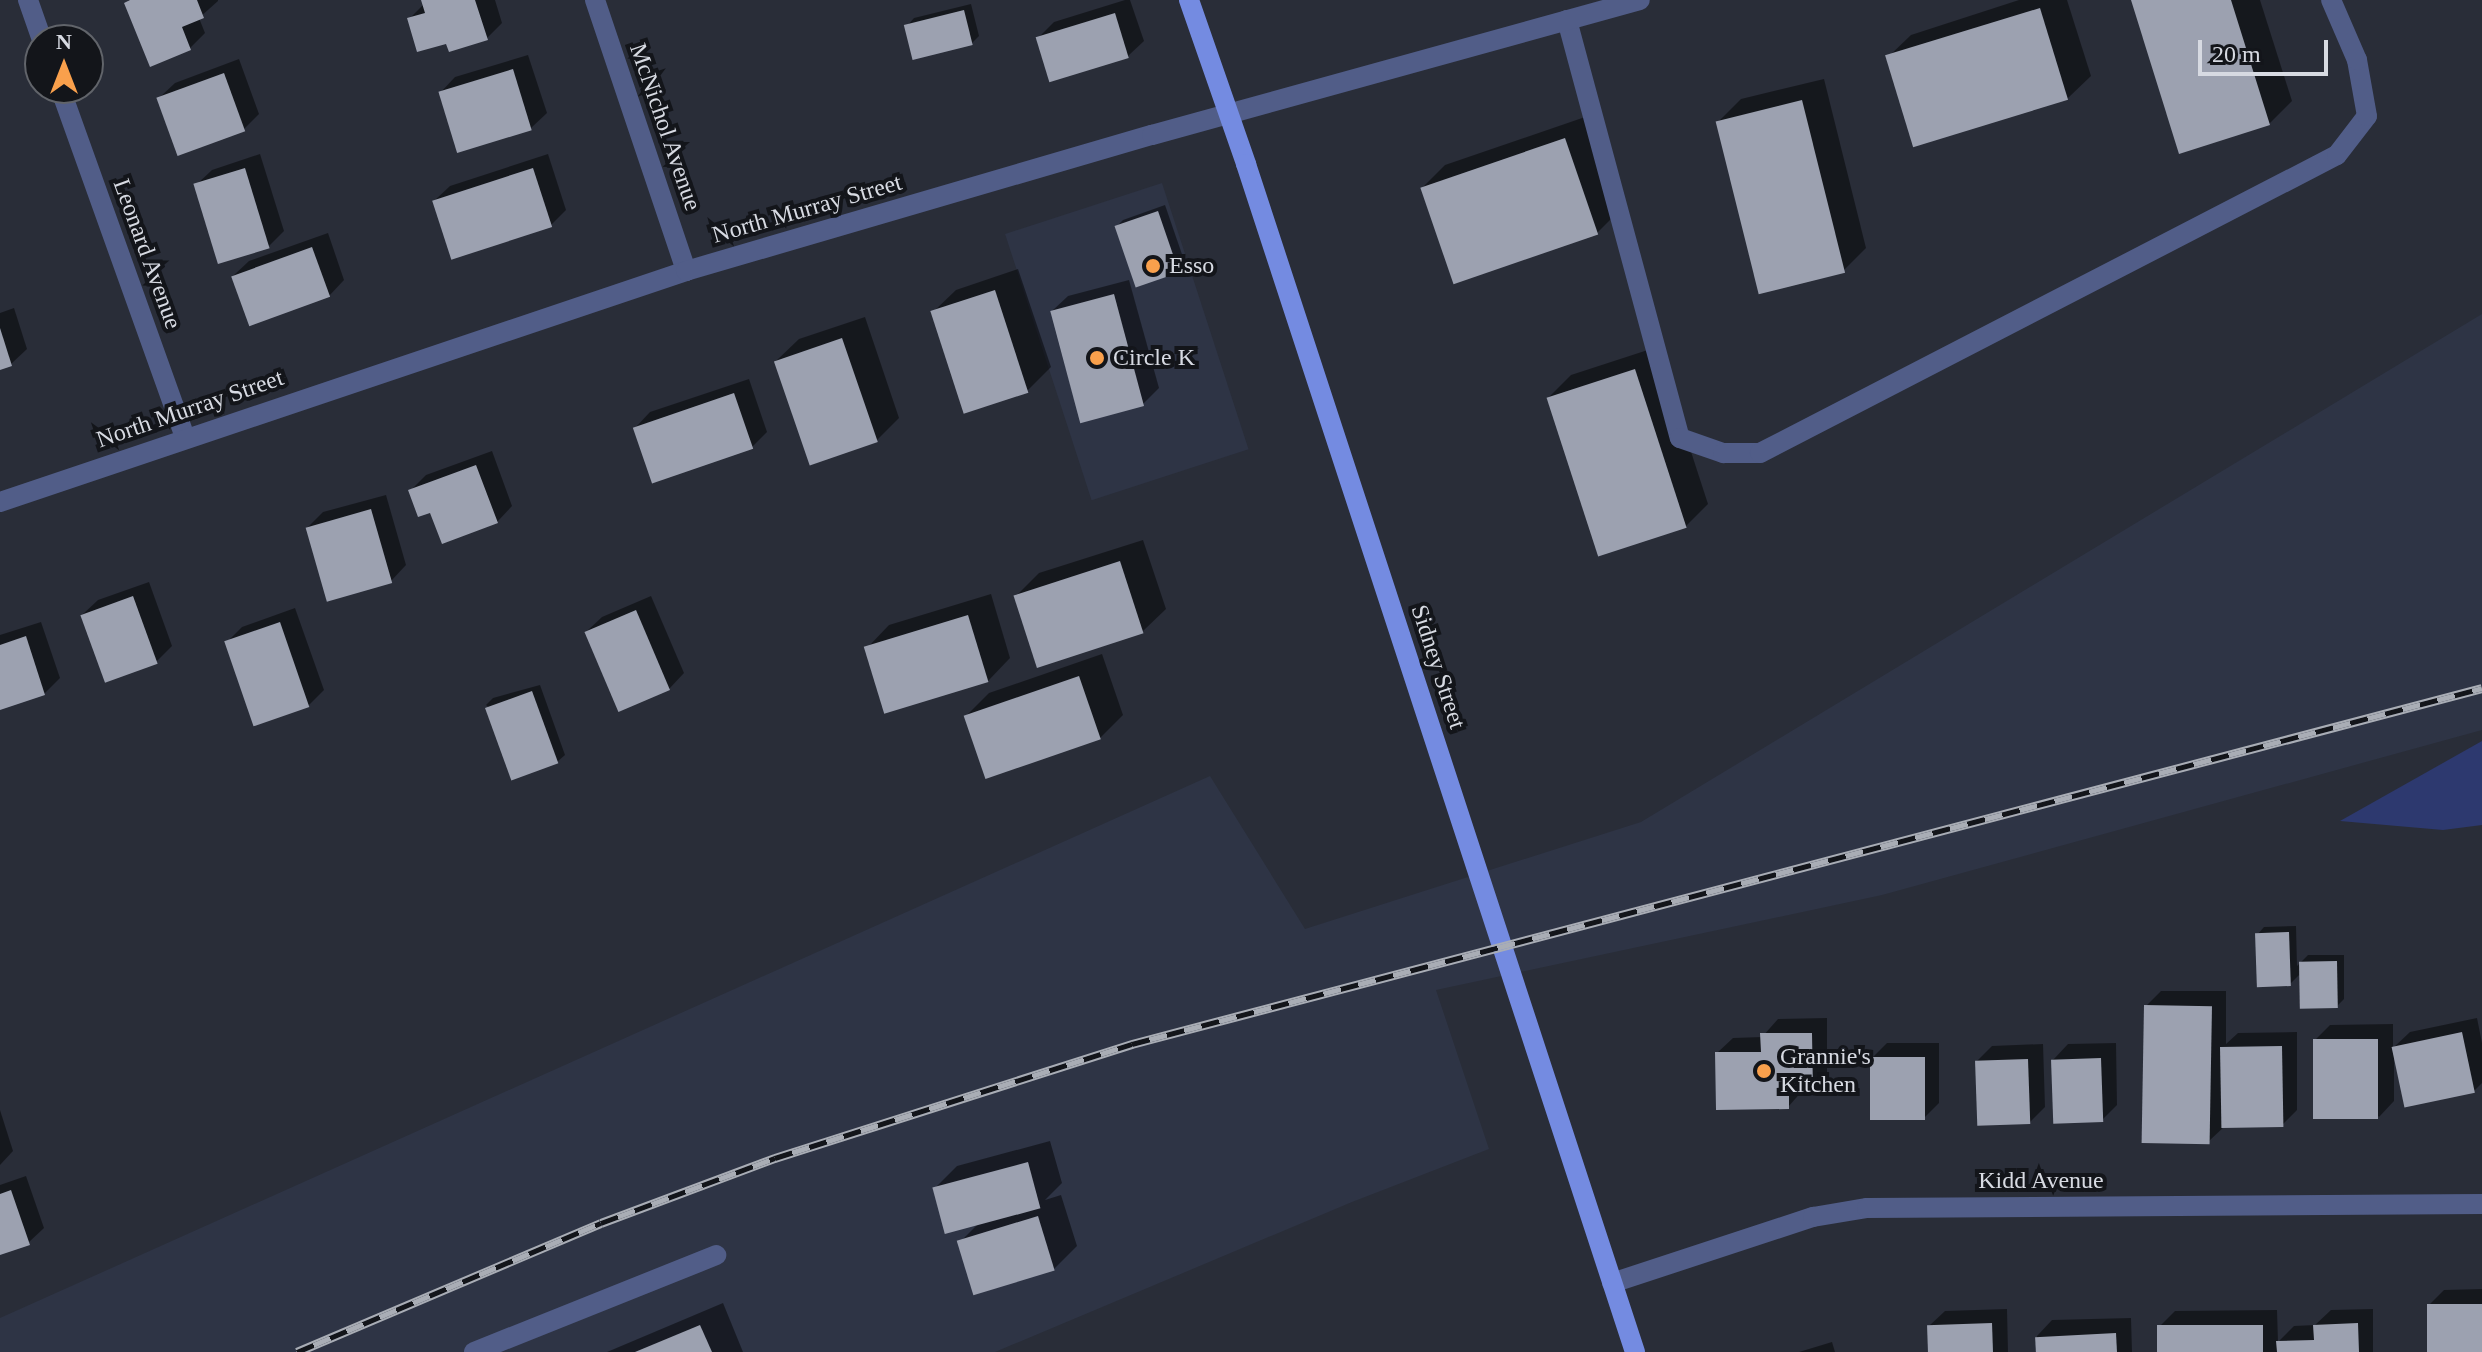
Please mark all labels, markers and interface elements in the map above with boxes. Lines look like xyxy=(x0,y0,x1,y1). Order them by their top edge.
north arrow xyxy=(24,24,104,104)
scale bar xyxy=(2202,24,2332,74)
text: N xyxy=(56,29,72,54)
street label: McNichol Avenue xyxy=(623,39,707,215)
text: 20 m xyxy=(2212,41,2261,67)
street label: North Murray Street xyxy=(709,168,905,250)
street label: Leonard Avenue xyxy=(106,174,188,334)
place label: Esso xyxy=(1169,252,1214,280)
marker: Esso xyxy=(1144,257,1162,275)
place label: Circle K xyxy=(1113,344,1195,372)
marker: Circle K xyxy=(1088,349,1106,367)
street label: North Murray Street xyxy=(93,363,287,455)
street label: Sidney Street xyxy=(1404,601,1472,733)
place label: Grannie's Kitchen xyxy=(1780,1043,1871,1099)
marker: Grannie's Kitchen xyxy=(1755,1062,1773,1080)
street label: Kidd Avenue xyxy=(1978,1167,2104,1195)

